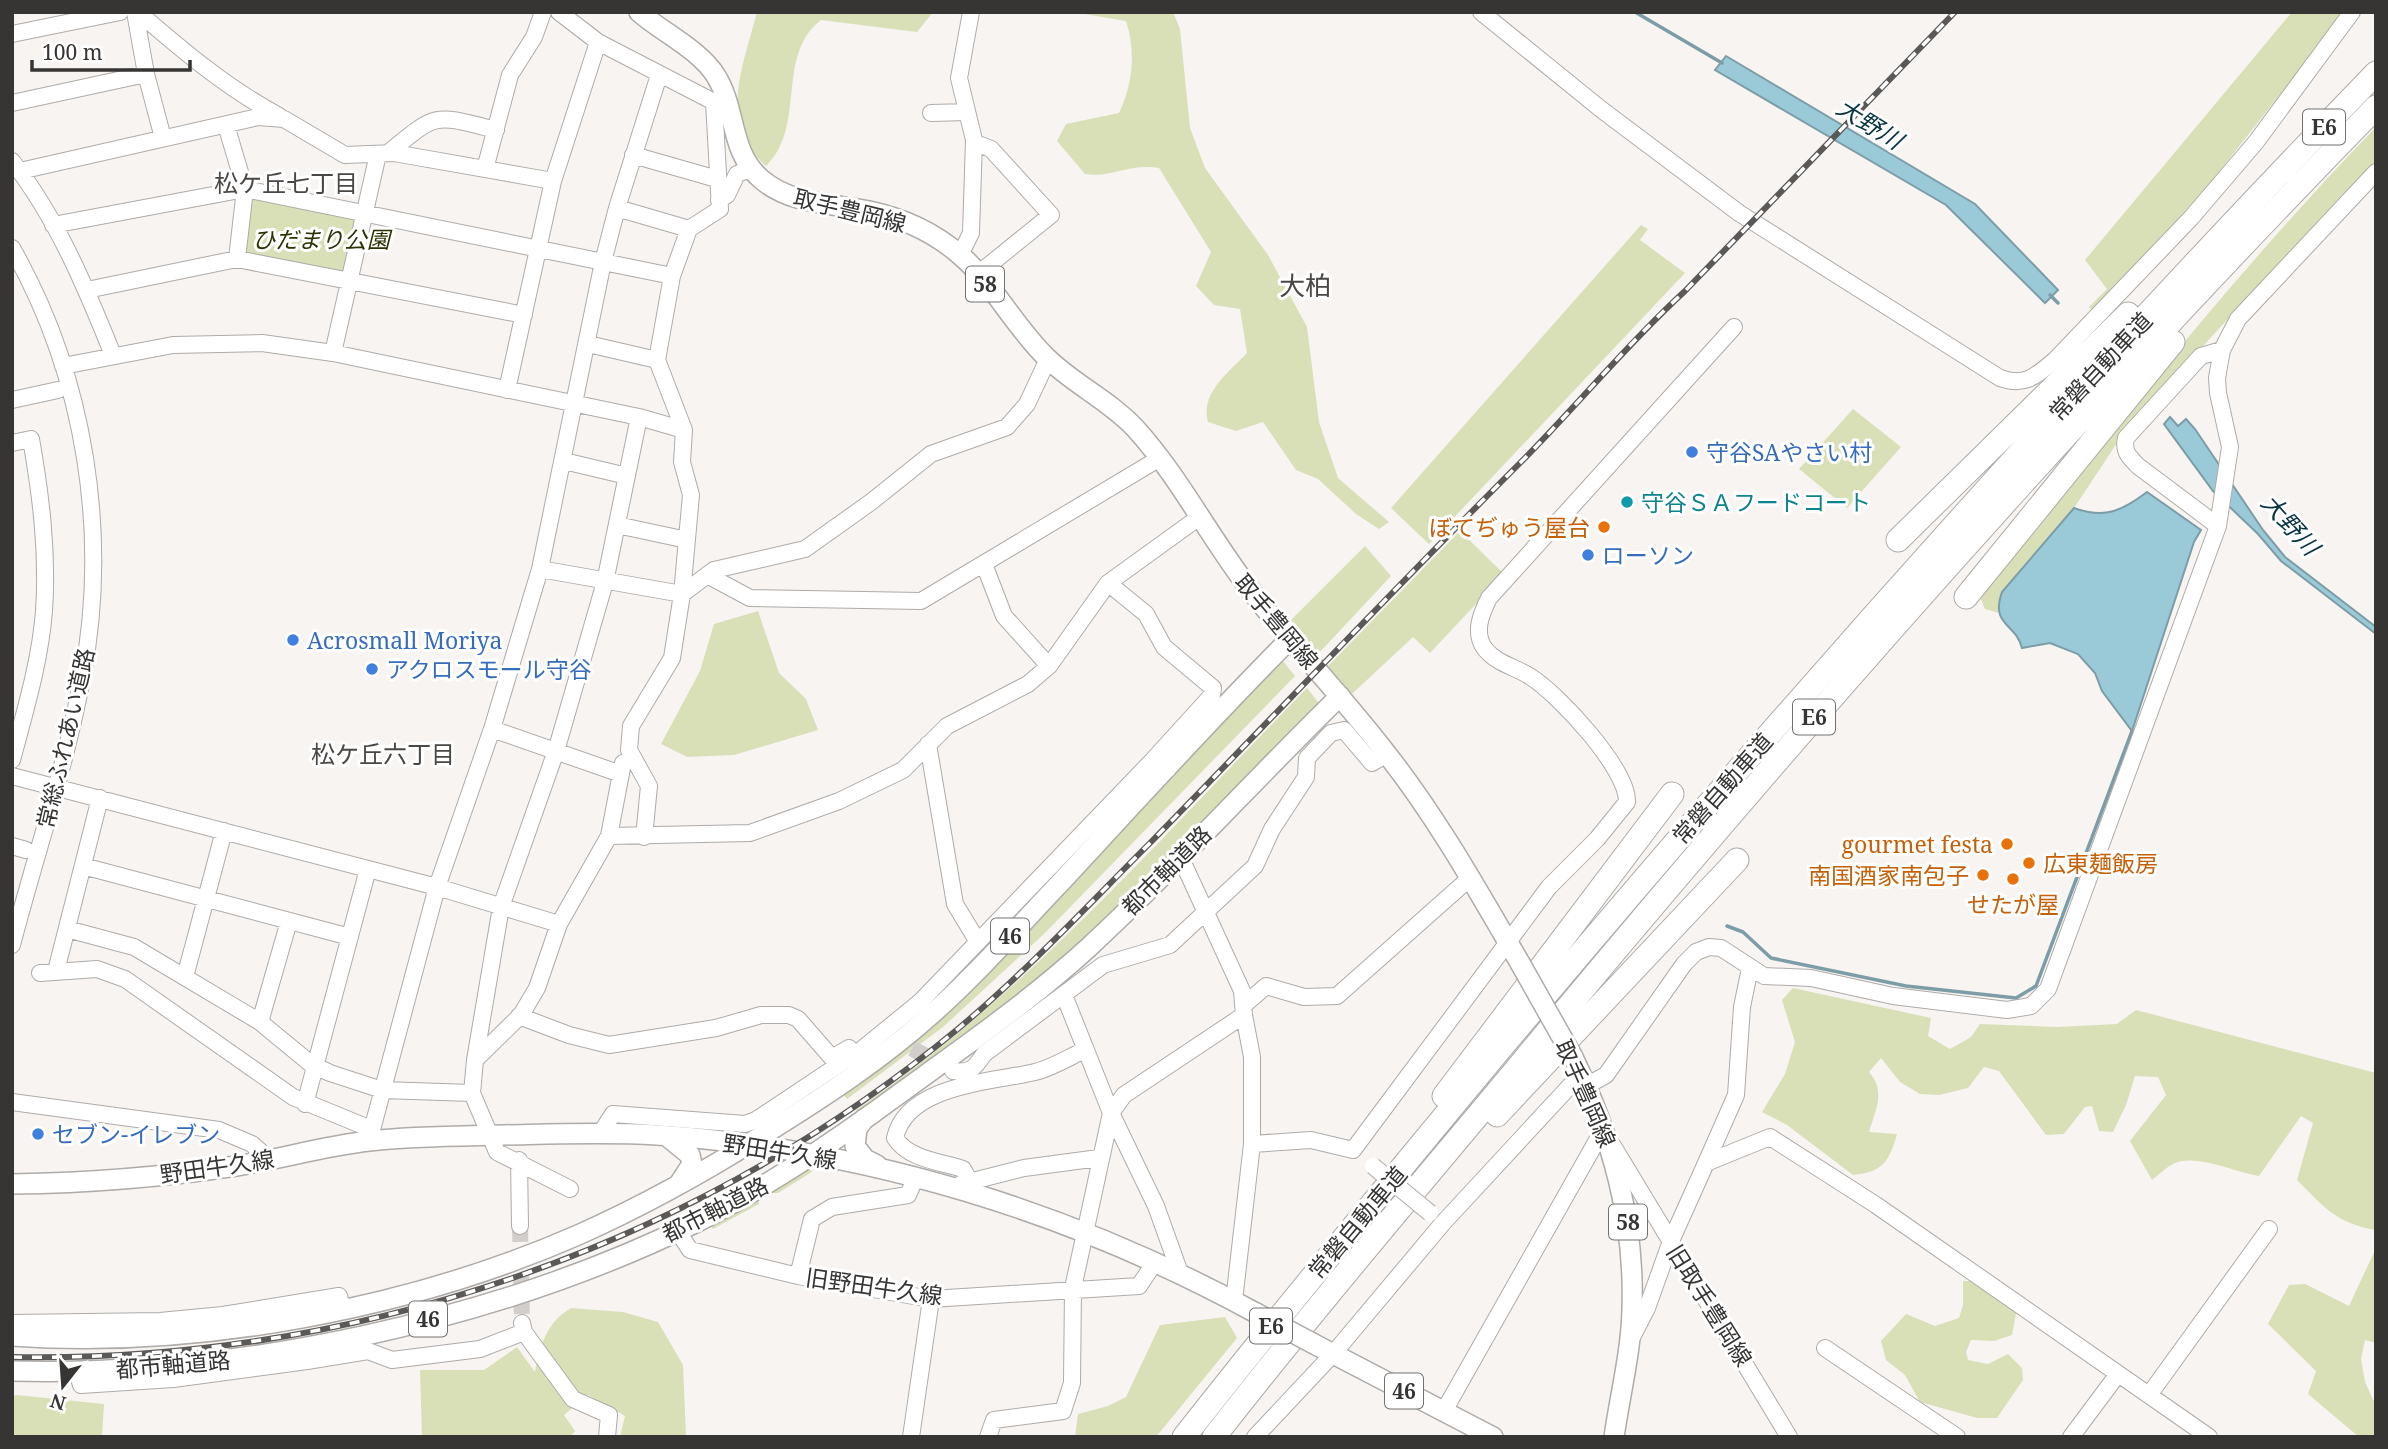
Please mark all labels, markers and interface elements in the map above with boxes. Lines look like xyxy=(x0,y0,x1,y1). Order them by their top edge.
scale bar xyxy=(32,28,189,72)
text: 100 m xyxy=(42,38,103,66)
water label: 大野川 xyxy=(1831,90,1912,158)
road number: E6 xyxy=(2303,110,2345,144)
district label: 松ケ丘七丁目 xyxy=(214,166,358,199)
street label: 取手豊岡線 xyxy=(790,181,910,239)
park label: ひだまり公園 xyxy=(252,223,393,255)
road number: 58 xyxy=(966,266,1004,302)
district label: 大柏 xyxy=(1279,267,1331,303)
street label: 常磐自動車道 xyxy=(2041,305,2159,427)
place label: 守谷SAやさい村 xyxy=(1706,436,1872,468)
marker: 守谷SAやさい村 xyxy=(1684,444,1700,460)
place label: 守谷ＳＡフードコート xyxy=(1641,486,1871,518)
water label: 大野川 xyxy=(2255,486,2329,564)
marker: 守谷ＳＡフードコート xyxy=(1619,494,1635,510)
place label: ぼてぢゅう屋台 xyxy=(1429,511,1590,543)
marker: ぼてぢゅう屋台 xyxy=(1596,519,1612,535)
place label: ローソン xyxy=(1602,539,1694,571)
marker: ローソン xyxy=(1580,547,1596,563)
street label: 取手豊岡線 xyxy=(1228,567,1326,675)
place label: Acrosmall Moriya xyxy=(307,624,502,656)
marker: Acrosmall Moriya xyxy=(285,632,301,648)
street label: 常総ふれあい道路 xyxy=(29,645,101,831)
place label: アクロスモール守谷 xyxy=(386,653,592,685)
marker: アクロスモール守谷 xyxy=(364,661,380,677)
road number: E6 xyxy=(1793,700,1835,734)
street label: 常磐自動車道 xyxy=(1665,725,1779,851)
district label: 松ケ丘六丁目 xyxy=(311,737,455,770)
street label: 都市軸道路 xyxy=(1114,818,1218,922)
place label: gourmet festa xyxy=(1842,828,1993,860)
marker: gourmet festa xyxy=(1999,836,2015,852)
place label: 広東麺飯房 xyxy=(2043,847,2158,879)
marker: 広東麺飯房 xyxy=(2021,855,2037,871)
place label: 南国酒家南包子 xyxy=(1808,859,1969,891)
marker: 南国酒家南包子 xyxy=(1975,867,1991,883)
marker: せたが屋 xyxy=(2005,871,2021,887)
place label: せたが屋 xyxy=(1967,888,2059,920)
road number: 46 xyxy=(991,918,1029,954)
street label: 取手豊岡線 xyxy=(1548,1034,1624,1152)
place label: セブン-イレブン xyxy=(52,1118,220,1150)
marker: セブン-イレブン xyxy=(30,1126,46,1142)
street label: 野田牛久線 xyxy=(721,1126,839,1176)
street label: 野田牛久線 xyxy=(158,1142,276,1190)
street label: 常磐自動車道 xyxy=(1300,1159,1414,1285)
street label: 都市軸道路 xyxy=(657,1169,773,1249)
road number: 58 xyxy=(1609,1204,1647,1240)
street label: 旧取手豊岡線 xyxy=(1660,1238,1760,1372)
street label: 旧野田牛久線 xyxy=(803,1261,945,1311)
road number: 46 xyxy=(409,1302,447,1336)
road number: E6 xyxy=(1250,1308,1292,1344)
street label: 都市軸道路 xyxy=(114,1343,232,1385)
north arrow xyxy=(28,1351,98,1421)
road number: 46 xyxy=(1385,1374,1423,1408)
text: N xyxy=(47,1388,69,1417)

